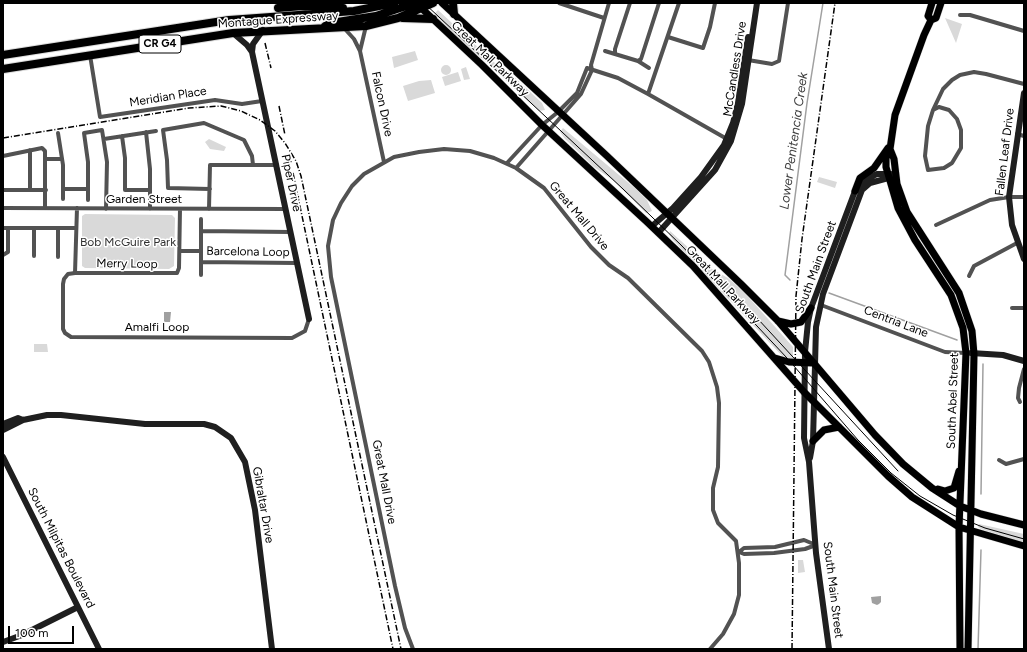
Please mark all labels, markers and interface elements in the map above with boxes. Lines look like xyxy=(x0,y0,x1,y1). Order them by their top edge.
street label: Montague Expressway xyxy=(217,9,339,31)
street label: Great Mall Parkway xyxy=(448,18,532,100)
street label: McCandless Drive xyxy=(720,20,750,118)
road number: CR G4 xyxy=(139,35,181,53)
street label: Falcon Drive xyxy=(368,70,396,138)
water label: Lower Penitencia Creek xyxy=(777,71,811,211)
street label: Meridian Place xyxy=(128,84,208,110)
street label: Fallen Leaf Drive xyxy=(992,107,1018,197)
street label: Piper Drive xyxy=(278,153,304,213)
street label: Great Mall Drive xyxy=(546,179,612,253)
street label: Garden Street xyxy=(106,192,182,206)
street label: South Main Street xyxy=(793,219,839,315)
park label: Bob McGuire Park xyxy=(80,235,176,249)
street label: Great Mall Parkway xyxy=(683,243,763,327)
street label: Barcelona Loop xyxy=(206,244,290,260)
street label: Merry Loop xyxy=(96,256,158,272)
street label: Centria Lane xyxy=(862,303,930,341)
street label: Amalfi Loop xyxy=(125,320,189,334)
street label: South Abel Street xyxy=(944,353,962,449)
street label: Great Mall Drive xyxy=(369,439,399,525)
street label: Gibraltar Drive xyxy=(249,466,277,544)
street label: South Milpitas Boulevard xyxy=(24,485,98,611)
street label: South Main Street xyxy=(820,541,846,639)
scale bar xyxy=(10,618,76,644)
text: 100 m xyxy=(15,626,49,640)

